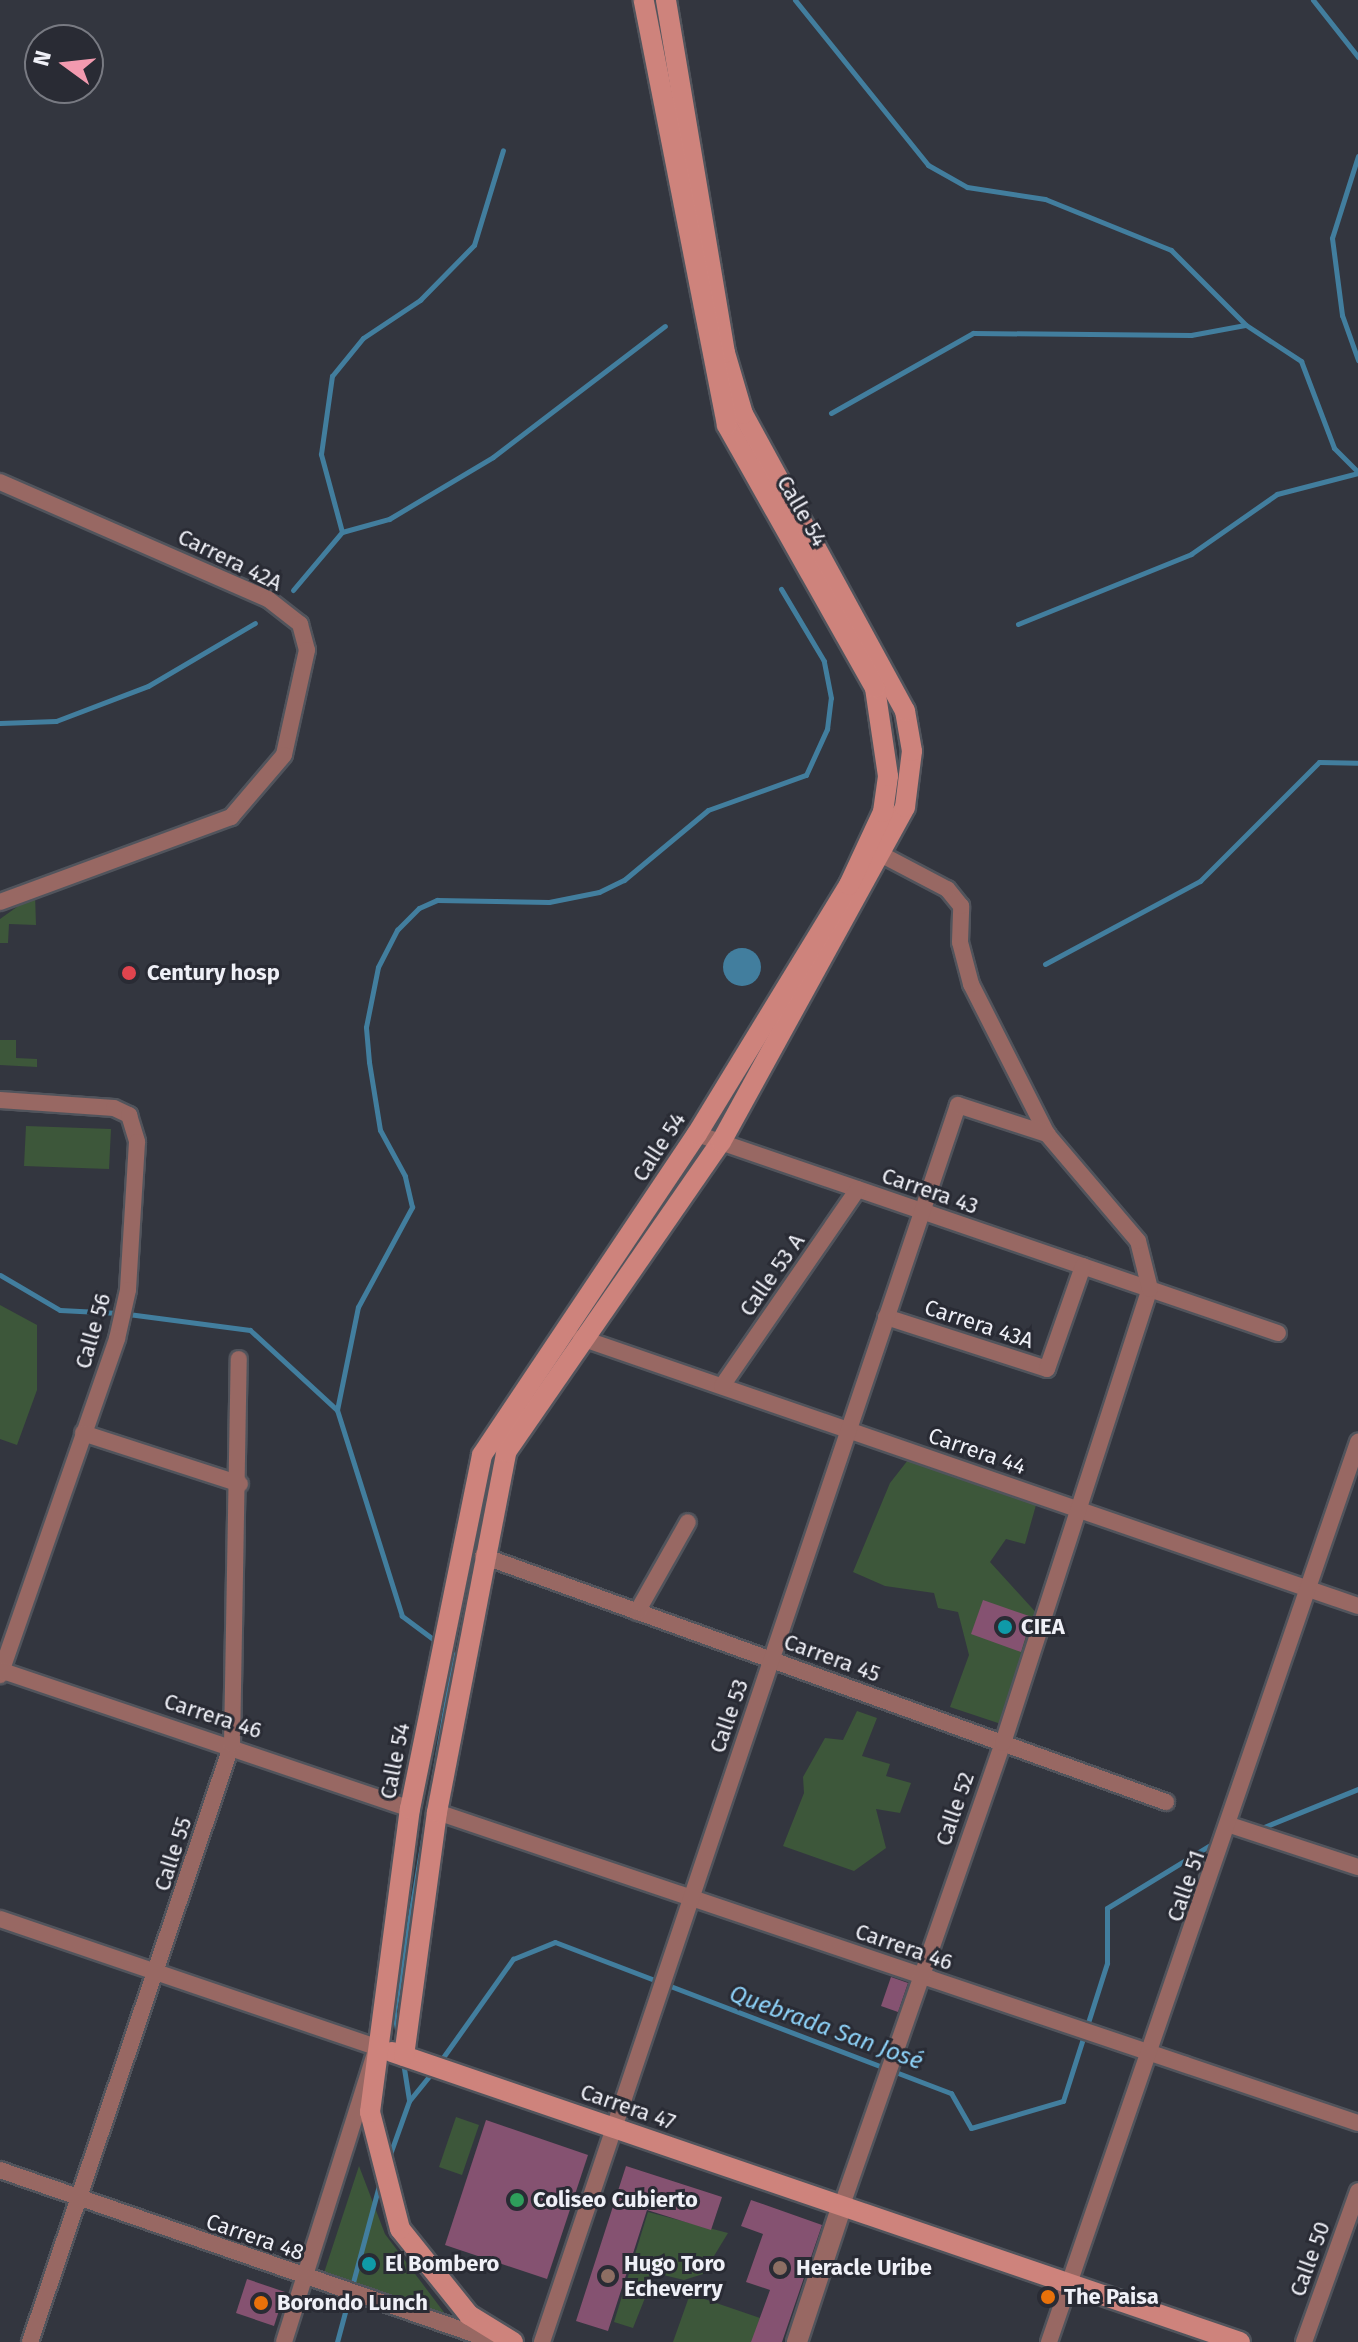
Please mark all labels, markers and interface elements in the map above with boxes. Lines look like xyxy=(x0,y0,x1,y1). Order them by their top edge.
north arrow xyxy=(24,24,104,104)
text: N xyxy=(27,48,57,69)
street label: Calle 54 xyxy=(771,471,833,551)
street label: Carrera 42A xyxy=(174,523,286,597)
place label: Century hosp xyxy=(147,960,280,986)
marker: Century hosp xyxy=(118,962,140,984)
street label: Calle 54 xyxy=(627,1107,691,1187)
street label: Carrera 43 xyxy=(878,1162,982,1220)
street label: Calle 53 A xyxy=(734,1229,810,1321)
street label: Calle 56 xyxy=(70,1290,116,1372)
street label: Carrera 43A xyxy=(921,1294,1037,1354)
street label: Carrera 44 xyxy=(925,1422,1029,1480)
place label: CIEA xyxy=(1021,1614,1065,1640)
marker: CIEA xyxy=(996,1618,1014,1636)
street label: Carrera 45 xyxy=(780,1628,884,1688)
street label: Calle 53 xyxy=(704,1676,754,1756)
street label: Carrera 46 xyxy=(161,1688,265,1744)
street label: Calle 54 xyxy=(375,1721,415,1801)
street label: Calle 52 xyxy=(930,1769,980,1849)
street label: Calle 55 xyxy=(149,1814,197,1894)
street label: Calle 51 xyxy=(1161,1847,1211,1925)
street label: Carrera 46 xyxy=(852,1918,956,1976)
water label: Quebrada San José xyxy=(725,1980,927,2076)
street label: Carrera 47 xyxy=(577,2078,679,2136)
place label: Coliseo Cubierto xyxy=(533,2187,698,2213)
marker: Coliseo Cubierto xyxy=(508,2191,526,2209)
street label: Carrera 48 xyxy=(203,2208,307,2266)
street label: Calle 50 xyxy=(1284,2218,1336,2300)
place label: Hugo Toro Echeverry xyxy=(624,2250,725,2302)
place label: El Bombero xyxy=(385,2251,499,2277)
marker: El Bombero xyxy=(360,2255,378,2273)
place label: Heracle Uribe xyxy=(796,2255,932,2281)
marker: Heracle Uribe xyxy=(771,2259,789,2277)
marker: Hugo Toro Echeverry xyxy=(599,2267,617,2285)
place label: The Paisa xyxy=(1064,2284,1159,2310)
marker: The Paisa xyxy=(1039,2288,1057,2306)
place label: Borondo Lunch xyxy=(277,2290,428,2316)
marker: Borondo Lunch xyxy=(252,2294,270,2312)

